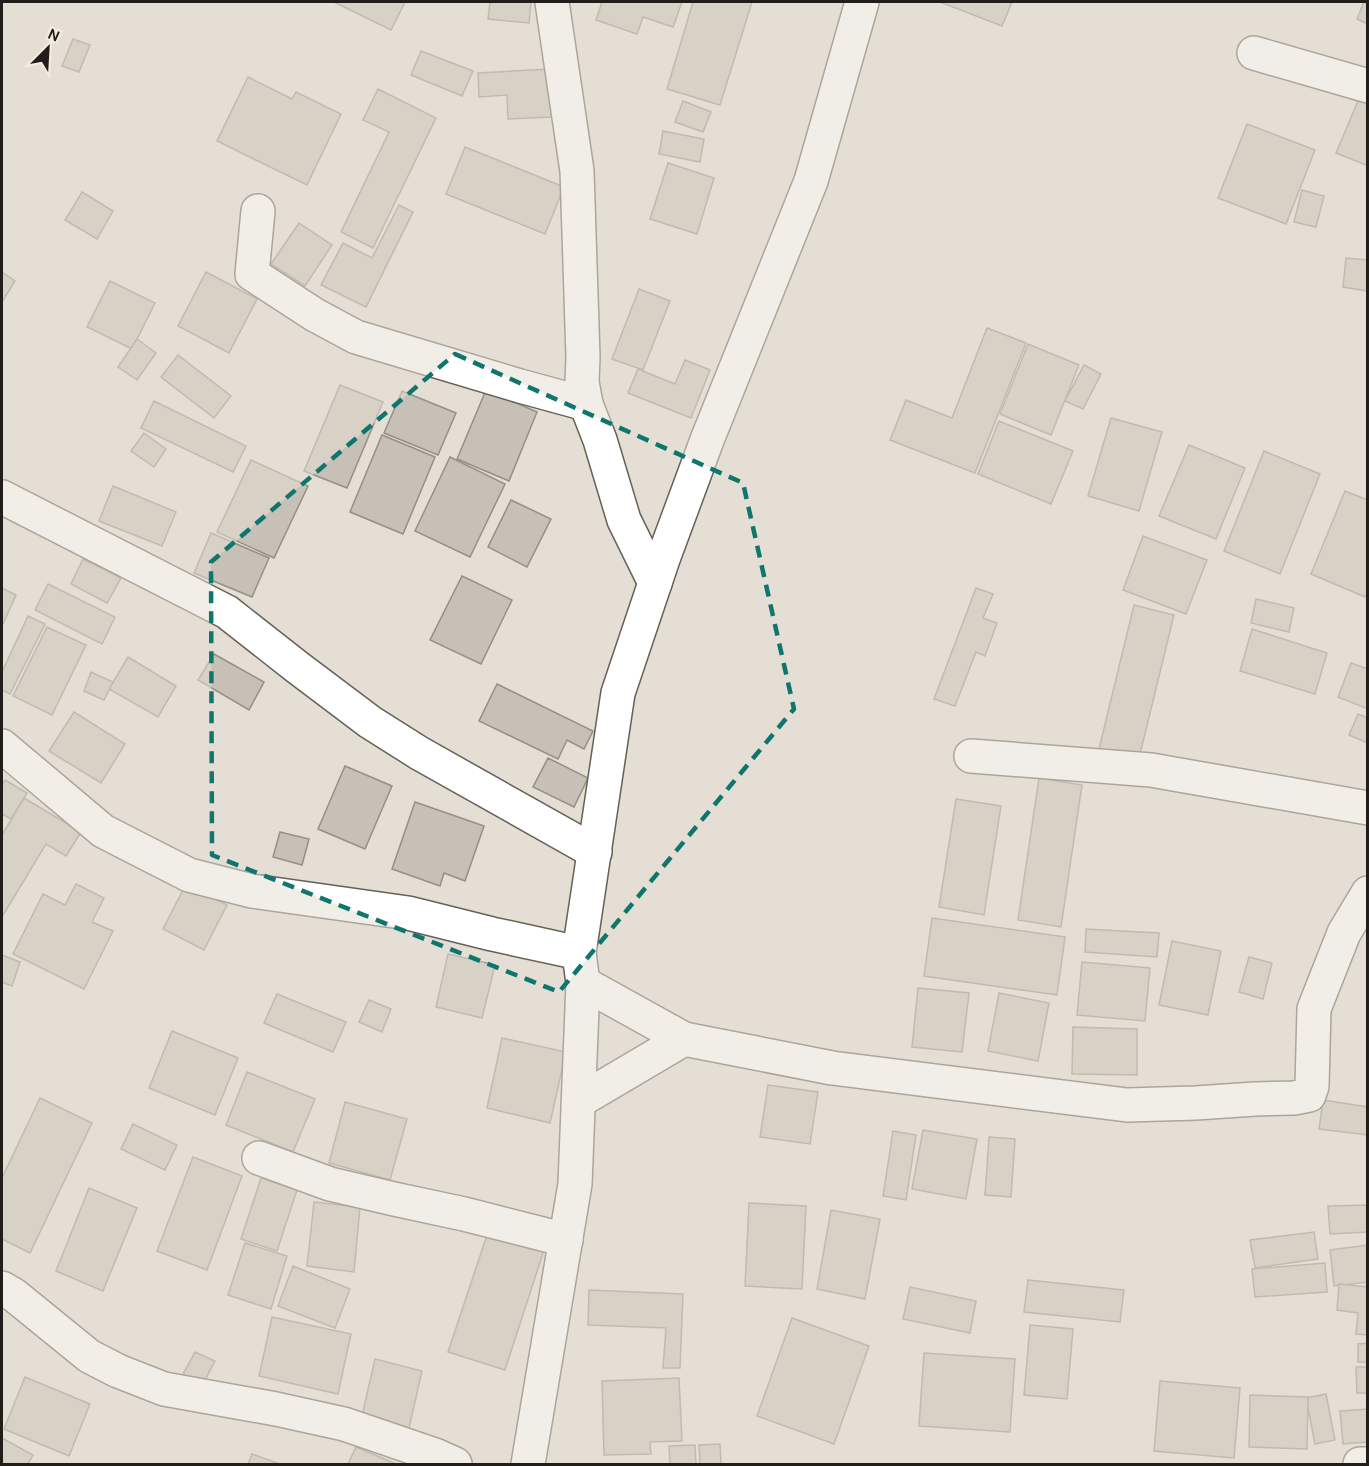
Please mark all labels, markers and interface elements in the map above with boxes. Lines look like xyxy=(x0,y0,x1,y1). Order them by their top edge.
north arrow xyxy=(18,18,78,78)
text: N xyxy=(45,24,63,46)

